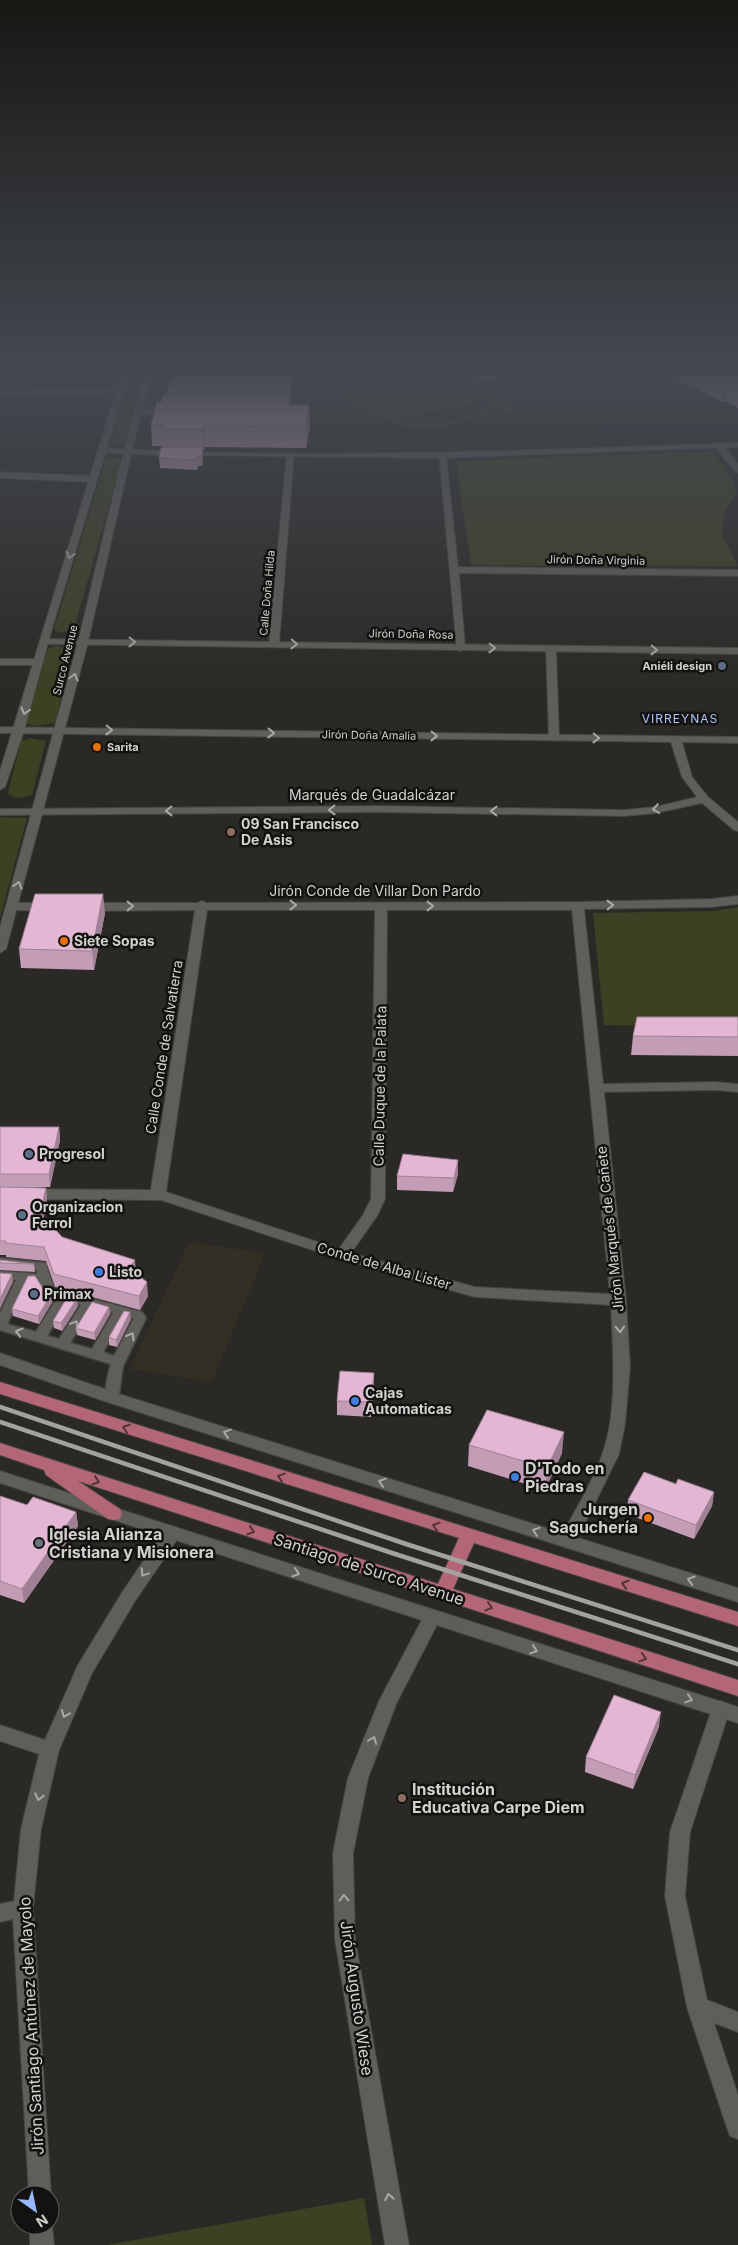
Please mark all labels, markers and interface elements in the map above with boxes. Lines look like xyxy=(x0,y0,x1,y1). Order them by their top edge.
street label: Calle Doña Hilda xyxy=(256,550,278,636)
one-way arrow xyxy=(66,551,76,559)
street label: Jirón Doña Virginia xyxy=(547,552,645,568)
street label: Surco Avenue xyxy=(49,623,81,697)
street label: Jirón Doña Rosa xyxy=(368,626,454,642)
one-way arrow xyxy=(128,637,136,647)
one-way arrow xyxy=(290,639,298,650)
one-way arrow xyxy=(488,643,496,654)
one-way arrow xyxy=(650,645,658,655)
place label: Aniéli design xyxy=(642,659,712,673)
marker: Aniéli design xyxy=(716,660,728,672)
one-way arrow xyxy=(68,673,79,682)
one-way arrow xyxy=(20,707,30,715)
district label: VIRREYNAS xyxy=(642,711,718,726)
one-way arrow xyxy=(105,725,113,736)
street label: Jirón Doña Amalia xyxy=(322,727,416,743)
one-way arrow xyxy=(268,728,275,738)
one-way arrow xyxy=(430,731,438,741)
one-way arrow xyxy=(592,733,600,744)
place label: Sarita xyxy=(107,740,139,754)
marker: Sarita xyxy=(91,741,103,753)
street label: Marqués de Guadalcázar xyxy=(289,786,455,803)
one-way arrow xyxy=(652,803,660,814)
one-way arrow xyxy=(327,805,335,815)
one-way arrow xyxy=(165,806,172,816)
one-way arrow xyxy=(490,806,498,816)
place label: 09 San Francisco De Asis xyxy=(241,815,360,848)
marker: 09 San Francisco De Asis xyxy=(225,826,237,838)
one-way arrow xyxy=(12,881,23,889)
street label: Jirón Conde de Villar Don Pardo xyxy=(269,882,481,899)
one-way arrow xyxy=(290,900,297,910)
one-way arrow xyxy=(606,900,614,910)
one-way arrow xyxy=(127,901,135,912)
one-way arrow xyxy=(426,901,434,911)
place label: Siete Sopas xyxy=(74,932,155,949)
marker: Siete Sopas xyxy=(58,935,70,947)
street label: Calle Conde de Salvatierra xyxy=(141,959,186,1135)
street label: Calle Duque de la Palata xyxy=(370,1005,389,1166)
place label: Progresol xyxy=(39,1145,105,1162)
street label: Jirón Marqués de Cañete xyxy=(592,1145,627,1313)
marker: Progresol xyxy=(23,1148,35,1160)
place label: Organizacion Ferrol xyxy=(32,1198,123,1231)
marker: Organizacion Ferrol xyxy=(16,1209,28,1221)
street label: Conde de Alba Lister xyxy=(315,1238,453,1293)
place label: Listo xyxy=(109,1263,143,1280)
marker: Listo xyxy=(93,1266,105,1278)
place label: Primax xyxy=(44,1285,92,1302)
marker: Primax xyxy=(28,1288,40,1300)
one-way arrow xyxy=(69,1320,79,1329)
one-way arrow xyxy=(614,1325,625,1333)
one-way arrow xyxy=(16,1328,24,1338)
one-way arrow xyxy=(125,1332,135,1341)
place label: Cajas Automaticas xyxy=(365,1384,452,1417)
marker: Cajas Automaticas xyxy=(349,1395,361,1407)
one-way arrow xyxy=(122,1423,131,1433)
one-way arrow xyxy=(223,1429,231,1439)
place label: D'Todo en Piedras xyxy=(525,1458,604,1496)
marker: D'Todo en Piedras xyxy=(509,1471,521,1483)
one-way arrow xyxy=(277,1472,286,1482)
one-way arrow xyxy=(92,1475,100,1485)
one-way arrow xyxy=(378,1478,386,1488)
place label: Jurgen Saguchería xyxy=(549,1499,638,1537)
marker: Jurgen Saguchería xyxy=(642,1512,654,1524)
one-way arrow xyxy=(432,1521,441,1531)
place label: Iglesia Alianza Cristiana y Misionera xyxy=(49,1524,214,1562)
one-way arrow xyxy=(246,1525,255,1535)
one-way arrow xyxy=(533,1527,541,1537)
street label: Santiago de Surco Avenue xyxy=(271,1529,467,1609)
marker: Iglesia Alianza Cristiana y Misionera xyxy=(33,1537,45,1549)
one-way arrow xyxy=(291,1567,300,1577)
one-way arrow xyxy=(141,1568,151,1577)
one-way arrow xyxy=(688,1576,696,1586)
one-way arrow xyxy=(621,1580,629,1590)
one-way arrow xyxy=(484,1602,493,1612)
one-way arrow xyxy=(529,1644,538,1654)
one-way arrow xyxy=(639,1652,647,1662)
one-way arrow xyxy=(684,1693,693,1703)
one-way arrow xyxy=(61,1709,71,1718)
one-way arrow xyxy=(367,1736,377,1745)
place label: Institución Educativa Carpe Diem xyxy=(412,1779,585,1817)
marker: Institución Educativa Carpe Diem xyxy=(396,1792,408,1804)
one-way arrow xyxy=(34,1793,45,1802)
one-way arrow xyxy=(339,1894,349,1902)
street label: Jirón Santiago Antúnez de Mayolo xyxy=(14,1896,48,2156)
street label: Jirón Augusto Wiese xyxy=(336,1919,378,2077)
north arrow xyxy=(10,2185,60,2235)
one-way arrow xyxy=(384,2193,394,2201)
text: N xyxy=(33,2211,51,2231)

